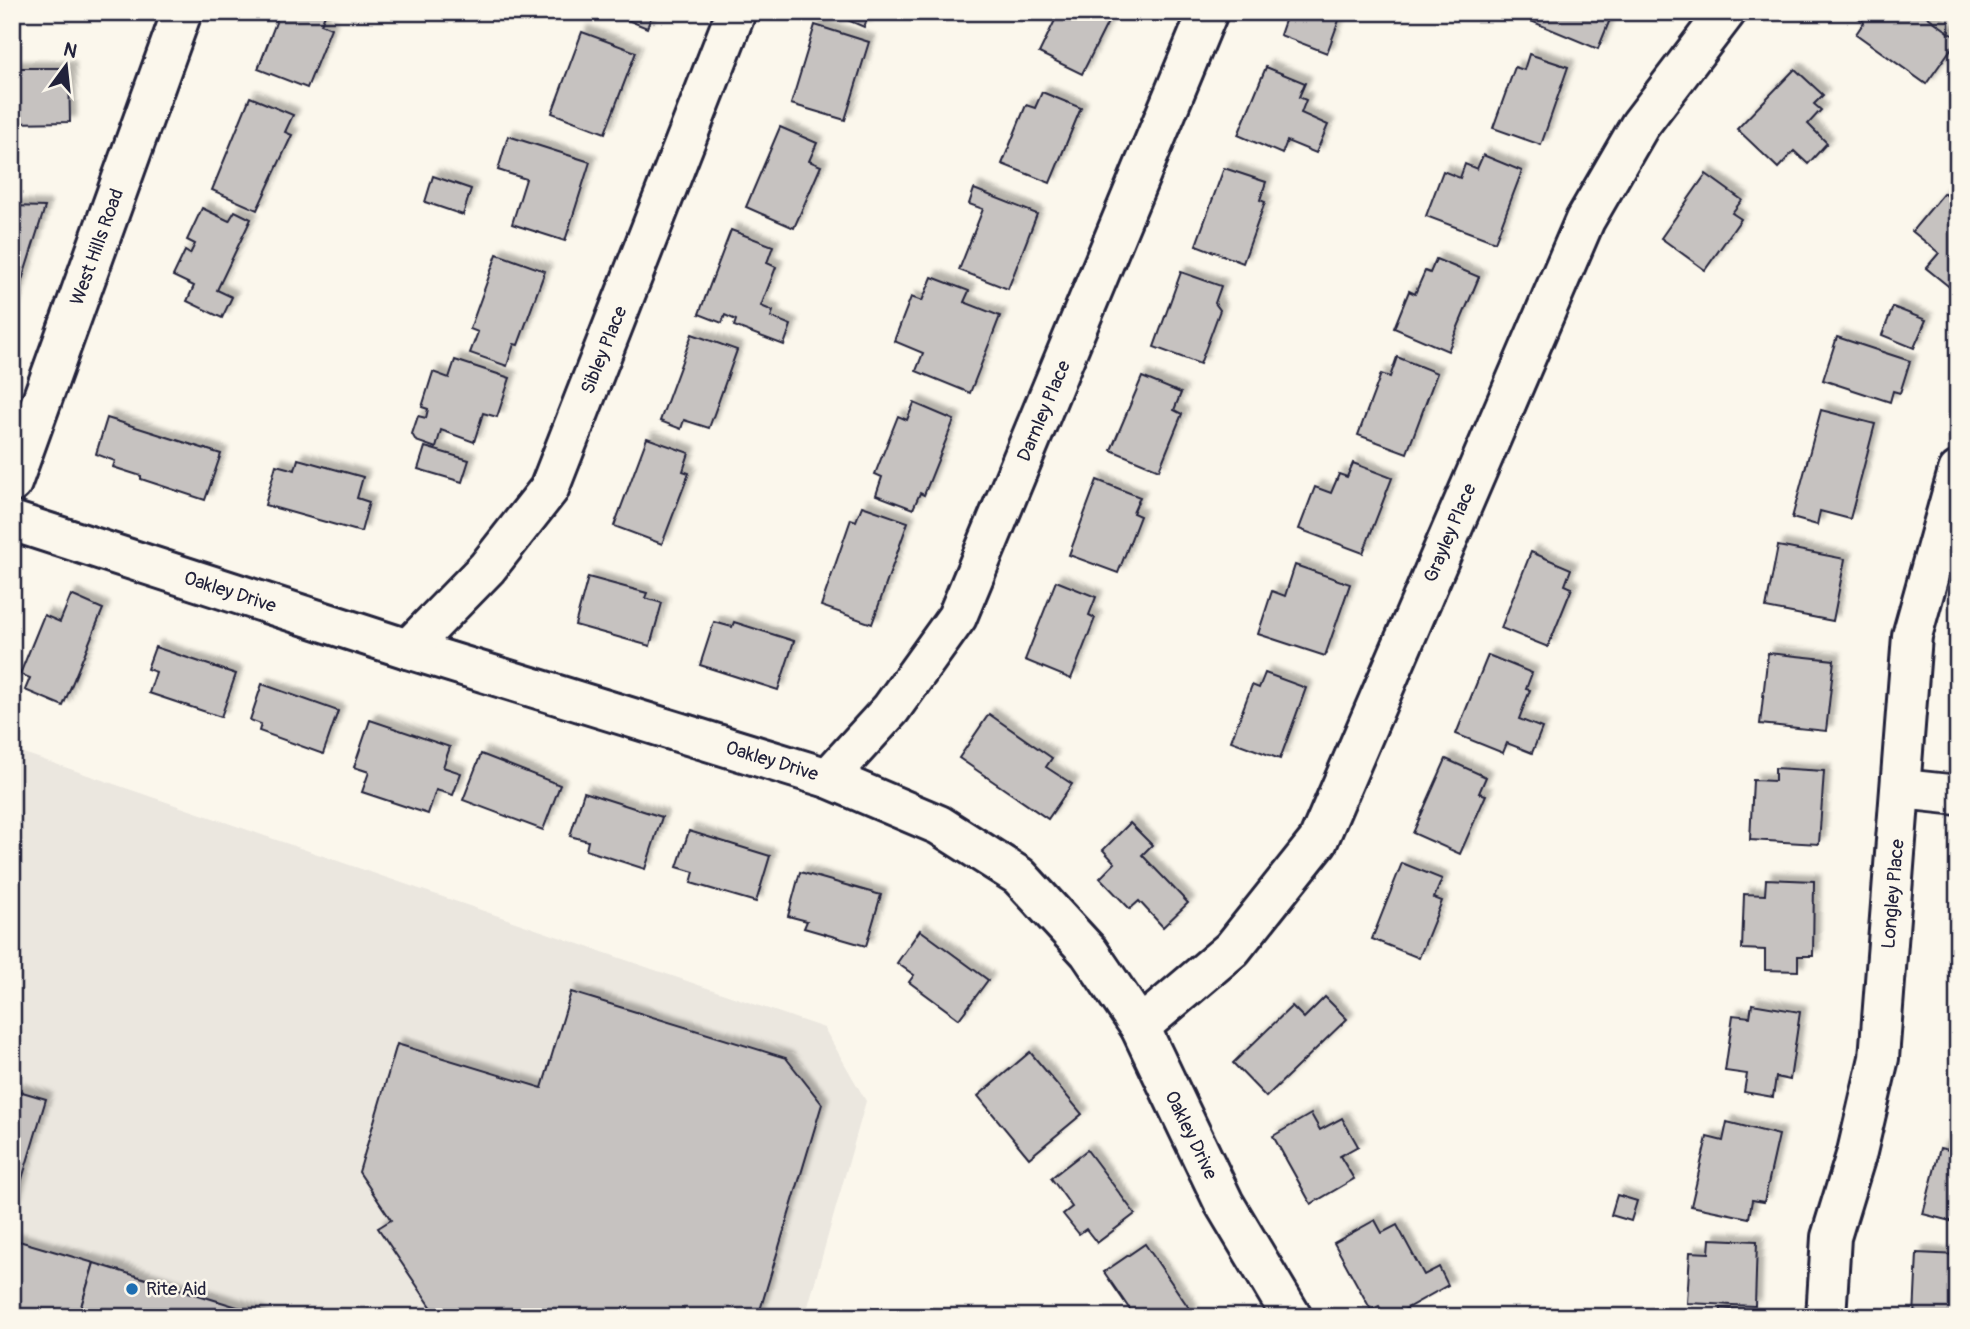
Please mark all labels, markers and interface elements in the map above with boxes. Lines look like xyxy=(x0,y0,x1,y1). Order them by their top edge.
north arrow xyxy=(32,32,102,102)
text: N xyxy=(61,37,80,64)
street label: West Hills Road xyxy=(65,185,129,309)
street label: Sibley Place xyxy=(575,302,633,398)
street label: Darnley Place xyxy=(1012,356,1076,465)
street label: Grayley Place xyxy=(1418,479,1482,586)
street label: Oakley Drive xyxy=(181,566,280,618)
street label: Oakley Drive xyxy=(723,736,822,787)
street label: Longley Place xyxy=(1876,838,1910,950)
street label: Oakley Drive xyxy=(1159,1087,1223,1184)
place label: Rite Aid xyxy=(146,1277,207,1301)
marker: Rite Aid xyxy=(124,1281,140,1297)

